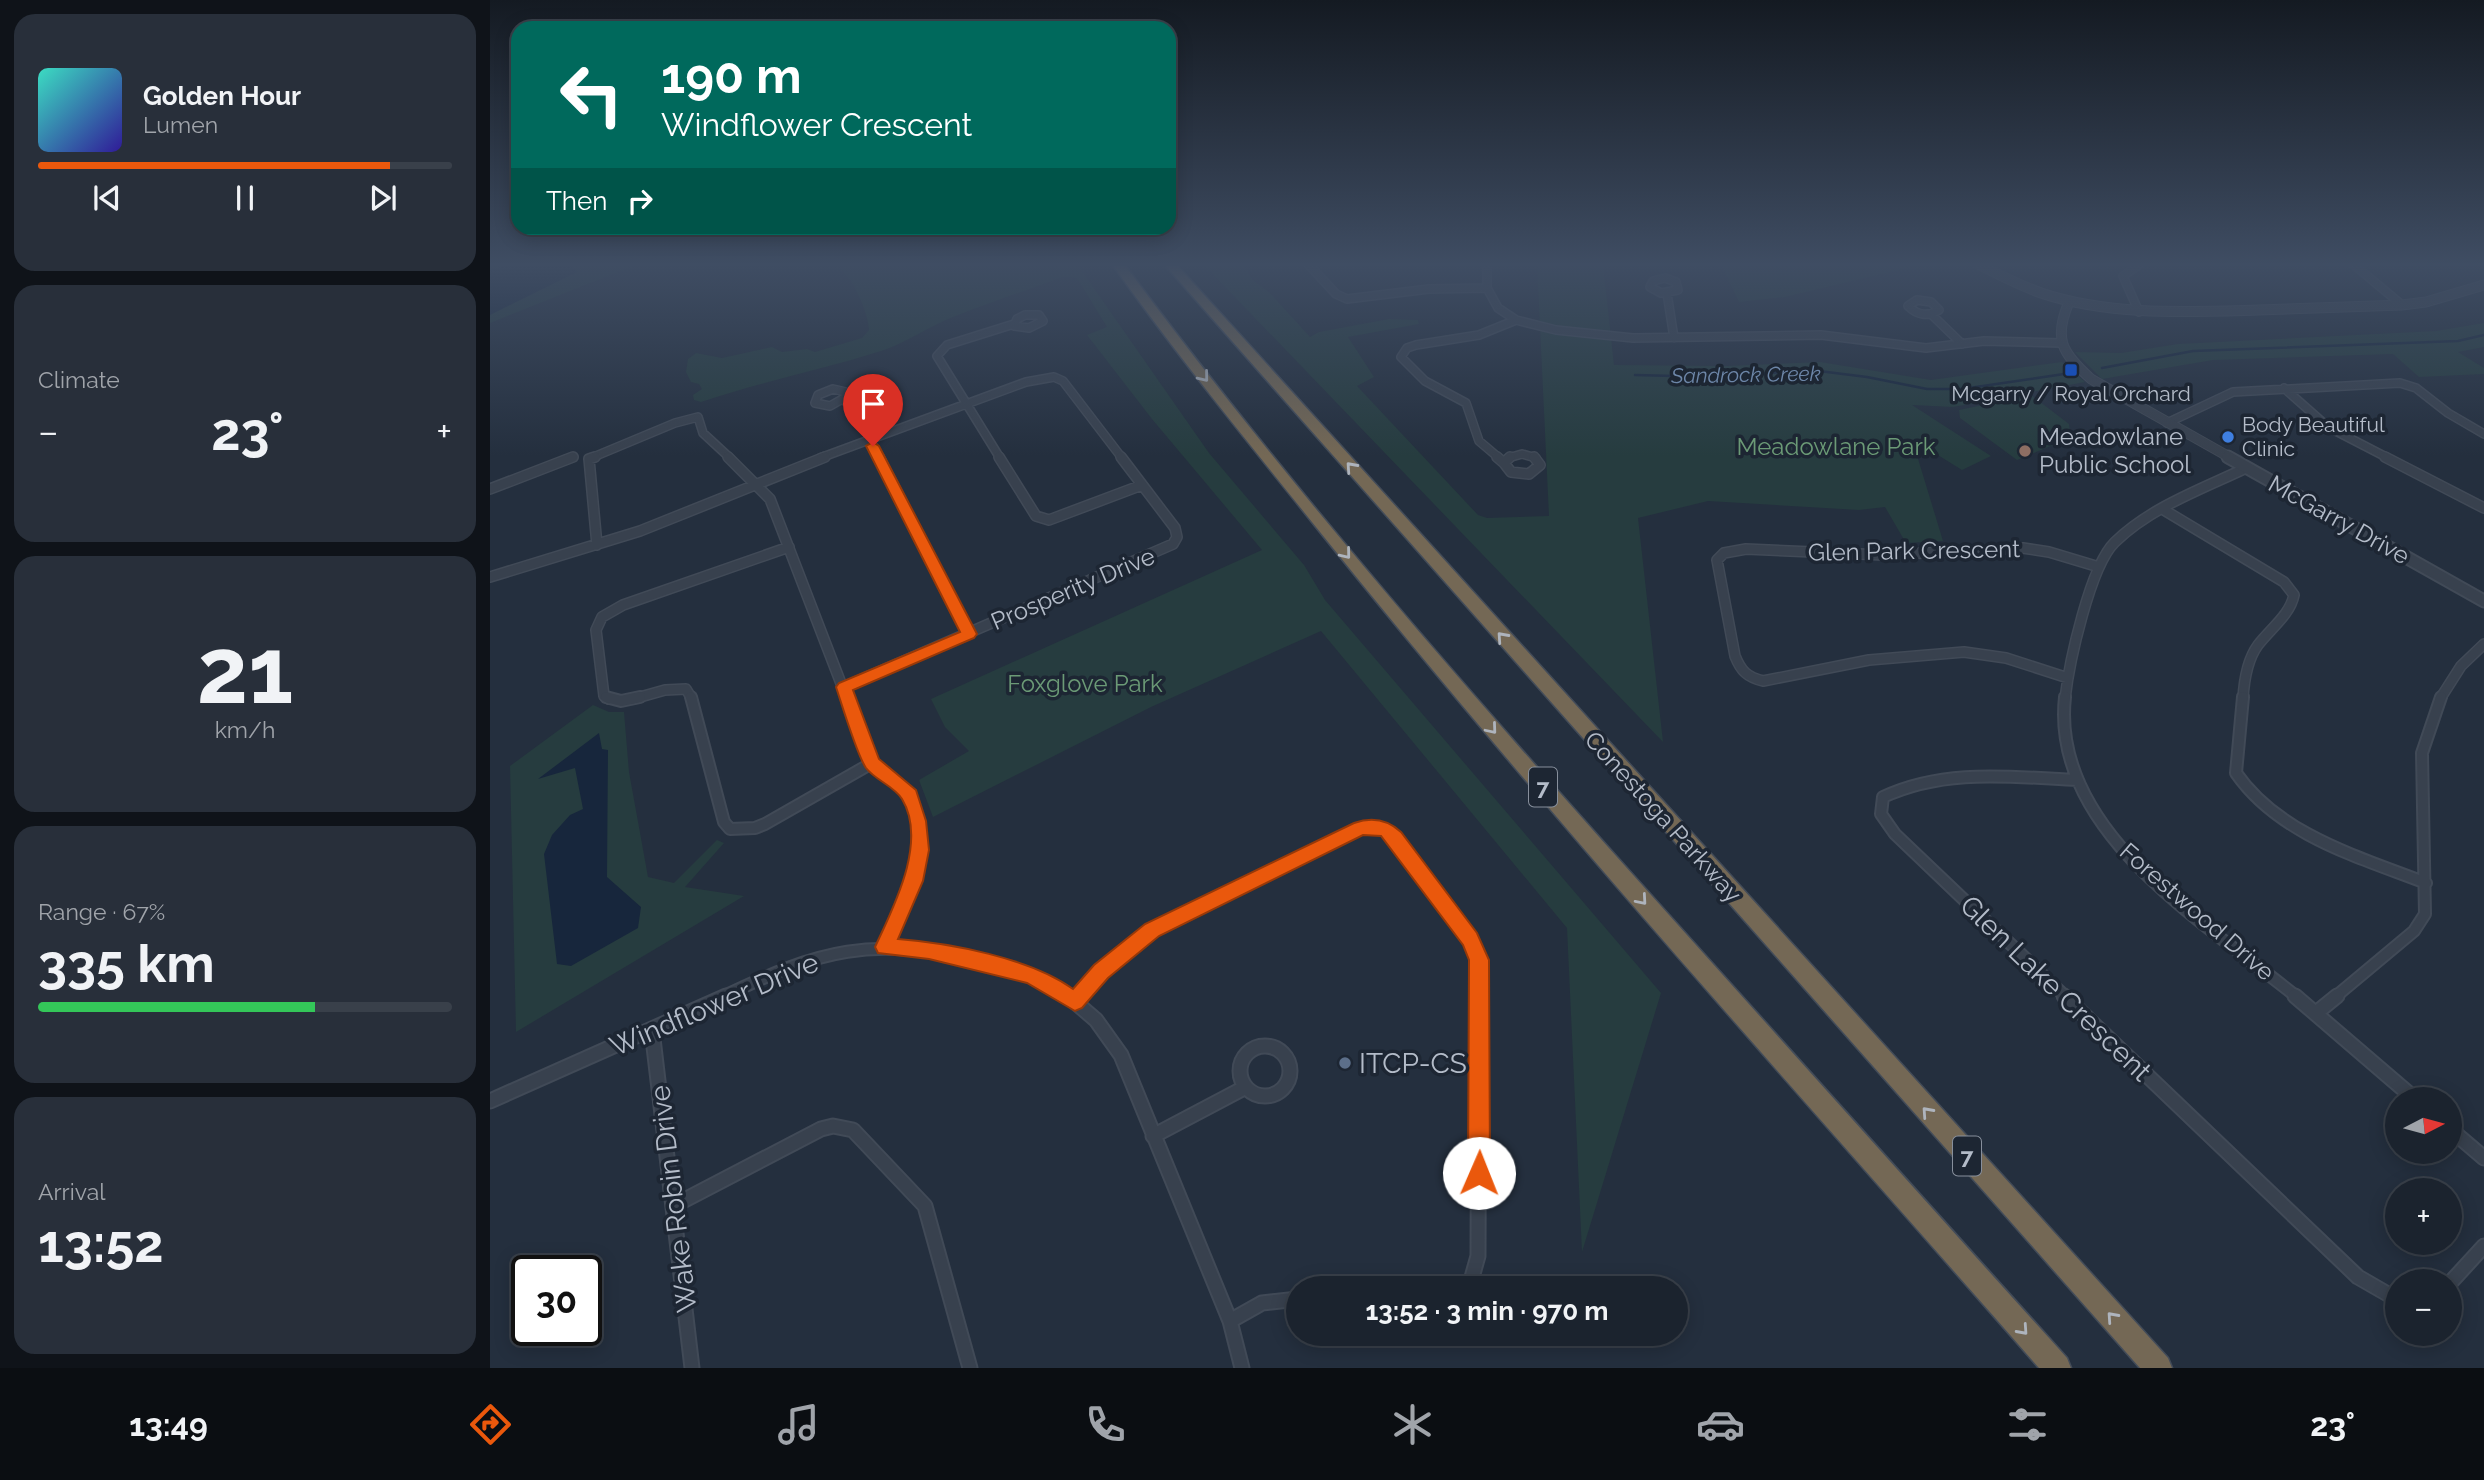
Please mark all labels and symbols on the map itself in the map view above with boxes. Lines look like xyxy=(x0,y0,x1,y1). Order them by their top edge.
water label: Sandrock Creek xyxy=(1670,361,1821,388)
marker: Mcgarry / Royal Orchard xyxy=(2063,362,2079,378)
one-way arrow xyxy=(1195,370,1208,382)
pin xyxy=(843,374,903,446)
place label: Mcgarry / Royal Orchard xyxy=(1951,381,2191,406)
place label: Body Beautiful Clinic xyxy=(2242,412,2385,461)
place label: Meadowlane Public School xyxy=(2039,422,2191,479)
marker: Body Beautiful Clinic xyxy=(2220,429,2236,445)
park label: Meadowlane Park xyxy=(1736,432,1936,461)
marker: Meadowlane Public School xyxy=(2017,443,2033,459)
one-way arrow xyxy=(1347,462,1359,475)
street label: McGarry Drive xyxy=(2264,469,2415,570)
street label: Glen Park Crescent xyxy=(1808,534,2020,567)
street label: Prosperity Drive xyxy=(987,541,1159,636)
one-way arrow xyxy=(1338,547,1351,559)
one-way arrow xyxy=(1498,632,1511,645)
park label: Foxglove Park xyxy=(1007,669,1163,698)
one-way arrow xyxy=(1484,720,1496,733)
street label: Conestoga Parkway xyxy=(1579,725,1748,908)
road number: 7 xyxy=(1529,768,1557,806)
street label: Forestwood Drive xyxy=(2114,837,2281,987)
street label: Glen Lake Crescent xyxy=(1953,889,2158,1088)
one-way arrow xyxy=(1634,892,1646,905)
street label: Windflower Drive xyxy=(605,946,823,1063)
place label: ITCP-CS xyxy=(1359,1047,1467,1080)
marker: ITCP-CS xyxy=(1337,1055,1353,1071)
street label: Wake Robin Drive xyxy=(643,1083,704,1315)
north arrow xyxy=(2385,1087,2462,1164)
one-way arrow xyxy=(1923,1107,1935,1120)
position arrow xyxy=(1442,1136,1516,1210)
road number: 7 xyxy=(1953,1136,1981,1176)
speed limit sign: 30 xyxy=(511,1255,602,1346)
one-way arrow xyxy=(2108,1312,2120,1325)
one-way arrow xyxy=(2015,1322,2027,1335)

